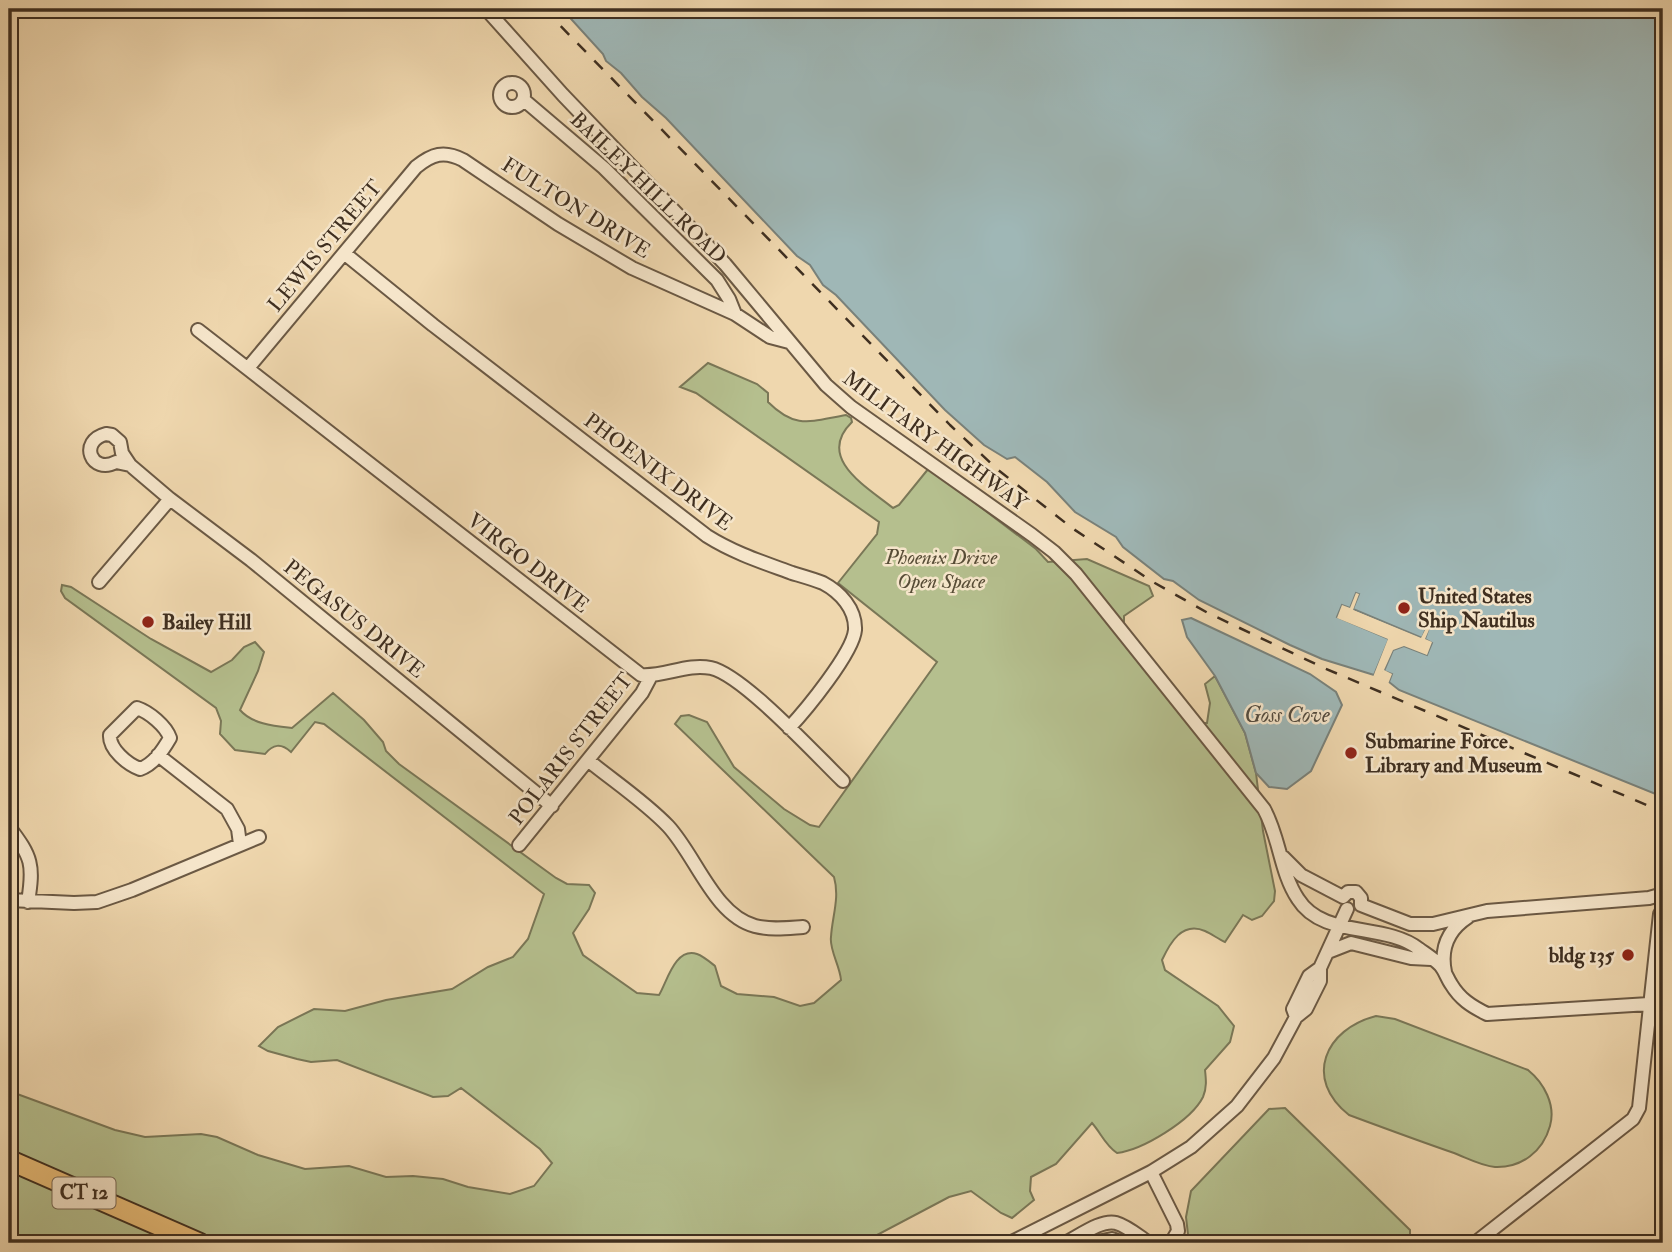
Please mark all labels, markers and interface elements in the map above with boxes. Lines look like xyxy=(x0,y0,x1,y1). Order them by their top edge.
street label: BAILEY HILL ROAD xyxy=(564,106,732,270)
street label: FULTON DRIVE xyxy=(497,151,655,265)
street label: LEWIS STREET xyxy=(262,174,388,318)
street label: MILITARY HIGHWAY xyxy=(837,365,1033,517)
street label: PHOENIX DRIVE xyxy=(578,407,738,537)
street label: VIRGO DRIVE xyxy=(462,507,594,619)
park label: Phoenix Drive Open Space xyxy=(884,544,998,595)
street label: PEGASUS DRIVE xyxy=(278,554,430,684)
place label: United States Ship Nautilus xyxy=(1418,583,1535,634)
marker: United States Ship Nautilus xyxy=(1396,600,1412,616)
place label: Bailey Hill xyxy=(162,609,252,636)
marker: Bailey Hill xyxy=(140,614,156,630)
street label: POLARIS STREET xyxy=(503,667,639,831)
water label: Goss Cove xyxy=(1244,700,1330,729)
place label: Submarine Force Library and Museum xyxy=(1365,728,1543,779)
marker: Submarine Force Library and Museum xyxy=(1343,745,1359,761)
place label: bldg 135 xyxy=(1548,942,1615,969)
marker: bldg 135 xyxy=(1620,947,1636,963)
road number: CT 12 xyxy=(52,1177,116,1208)

